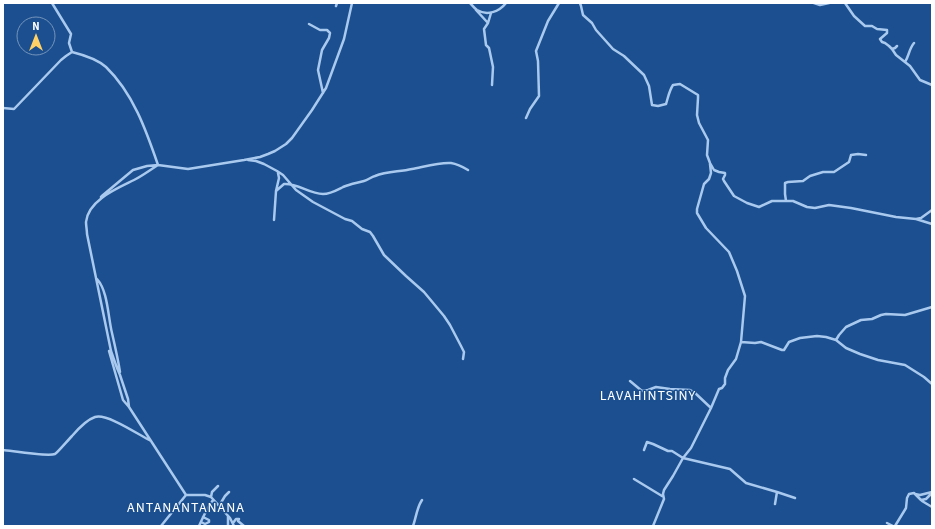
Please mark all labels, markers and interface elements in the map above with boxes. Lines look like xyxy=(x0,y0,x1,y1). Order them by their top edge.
north arrow xyxy=(16,16,56,56)
text: N xyxy=(32,19,40,34)
district label: LAVAHINTSINY xyxy=(600,386,696,406)
district label: ANTANANTANANA xyxy=(127,498,245,518)

